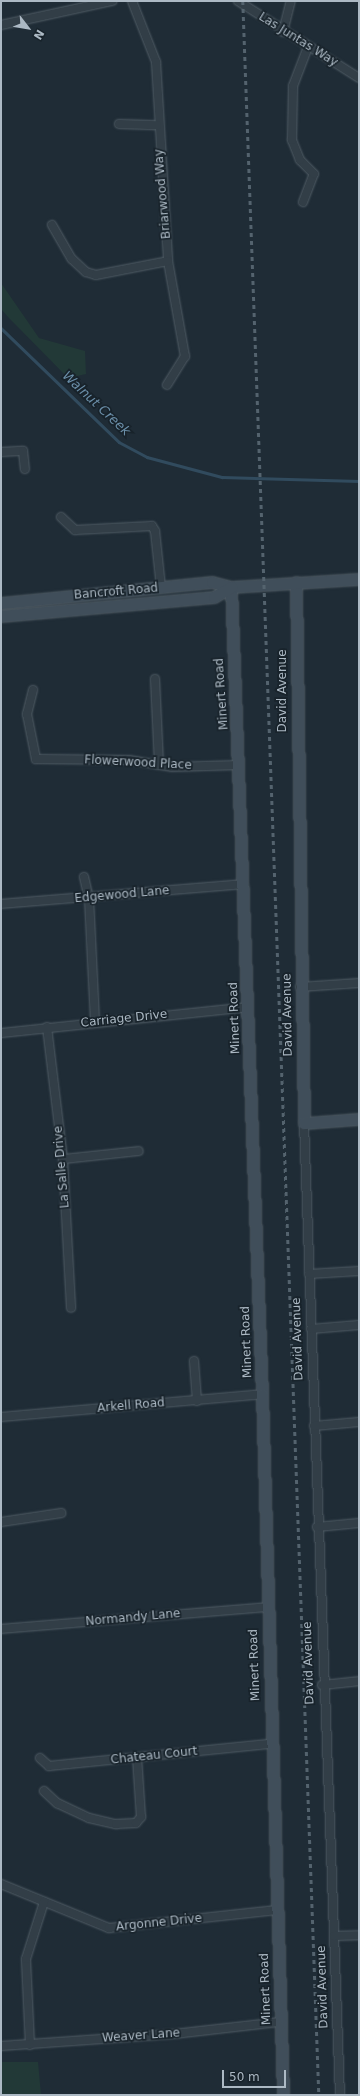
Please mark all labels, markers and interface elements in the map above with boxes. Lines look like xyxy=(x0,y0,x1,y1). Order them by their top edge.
north arrow xyxy=(8,8,48,48)
street label: Las Juntas Way xyxy=(256,10,340,70)
text: N xyxy=(31,27,47,42)
street label: Briarwood Way xyxy=(152,148,174,240)
water label: Walnut Creek xyxy=(59,369,133,439)
street label: Bancroft Road xyxy=(73,581,159,603)
street label: David Avenue xyxy=(276,649,290,733)
street label: Minert Road xyxy=(212,657,232,731)
street label: Flowerwood Place xyxy=(84,753,192,773)
street label: Edgewood Lane xyxy=(74,884,170,906)
street label: David Avenue xyxy=(280,973,296,1057)
street label: Minert Road xyxy=(227,982,243,1054)
street label: Carriage Drive xyxy=(80,1007,168,1031)
street label: La Salle Drive xyxy=(51,1125,73,1209)
street label: David Avenue xyxy=(289,1297,307,1381)
street label: Minert Road xyxy=(239,1306,255,1378)
street label: Arkell Road xyxy=(97,1396,165,1416)
street label: Normandy Lane xyxy=(85,1607,181,1629)
street label: David Avenue xyxy=(300,1621,318,1705)
street label: Minert Road xyxy=(247,1629,263,1701)
street label: Chateau Court xyxy=(110,1744,198,1768)
street label: Argonne Drive xyxy=(115,1911,203,1935)
street label: David Avenue xyxy=(314,1945,332,2029)
street label: Minert Road xyxy=(258,1953,274,2025)
street label: Weaver Lane xyxy=(102,2026,180,2046)
scale bar xyxy=(224,2062,288,2088)
text: 50 m xyxy=(229,2070,260,2084)

